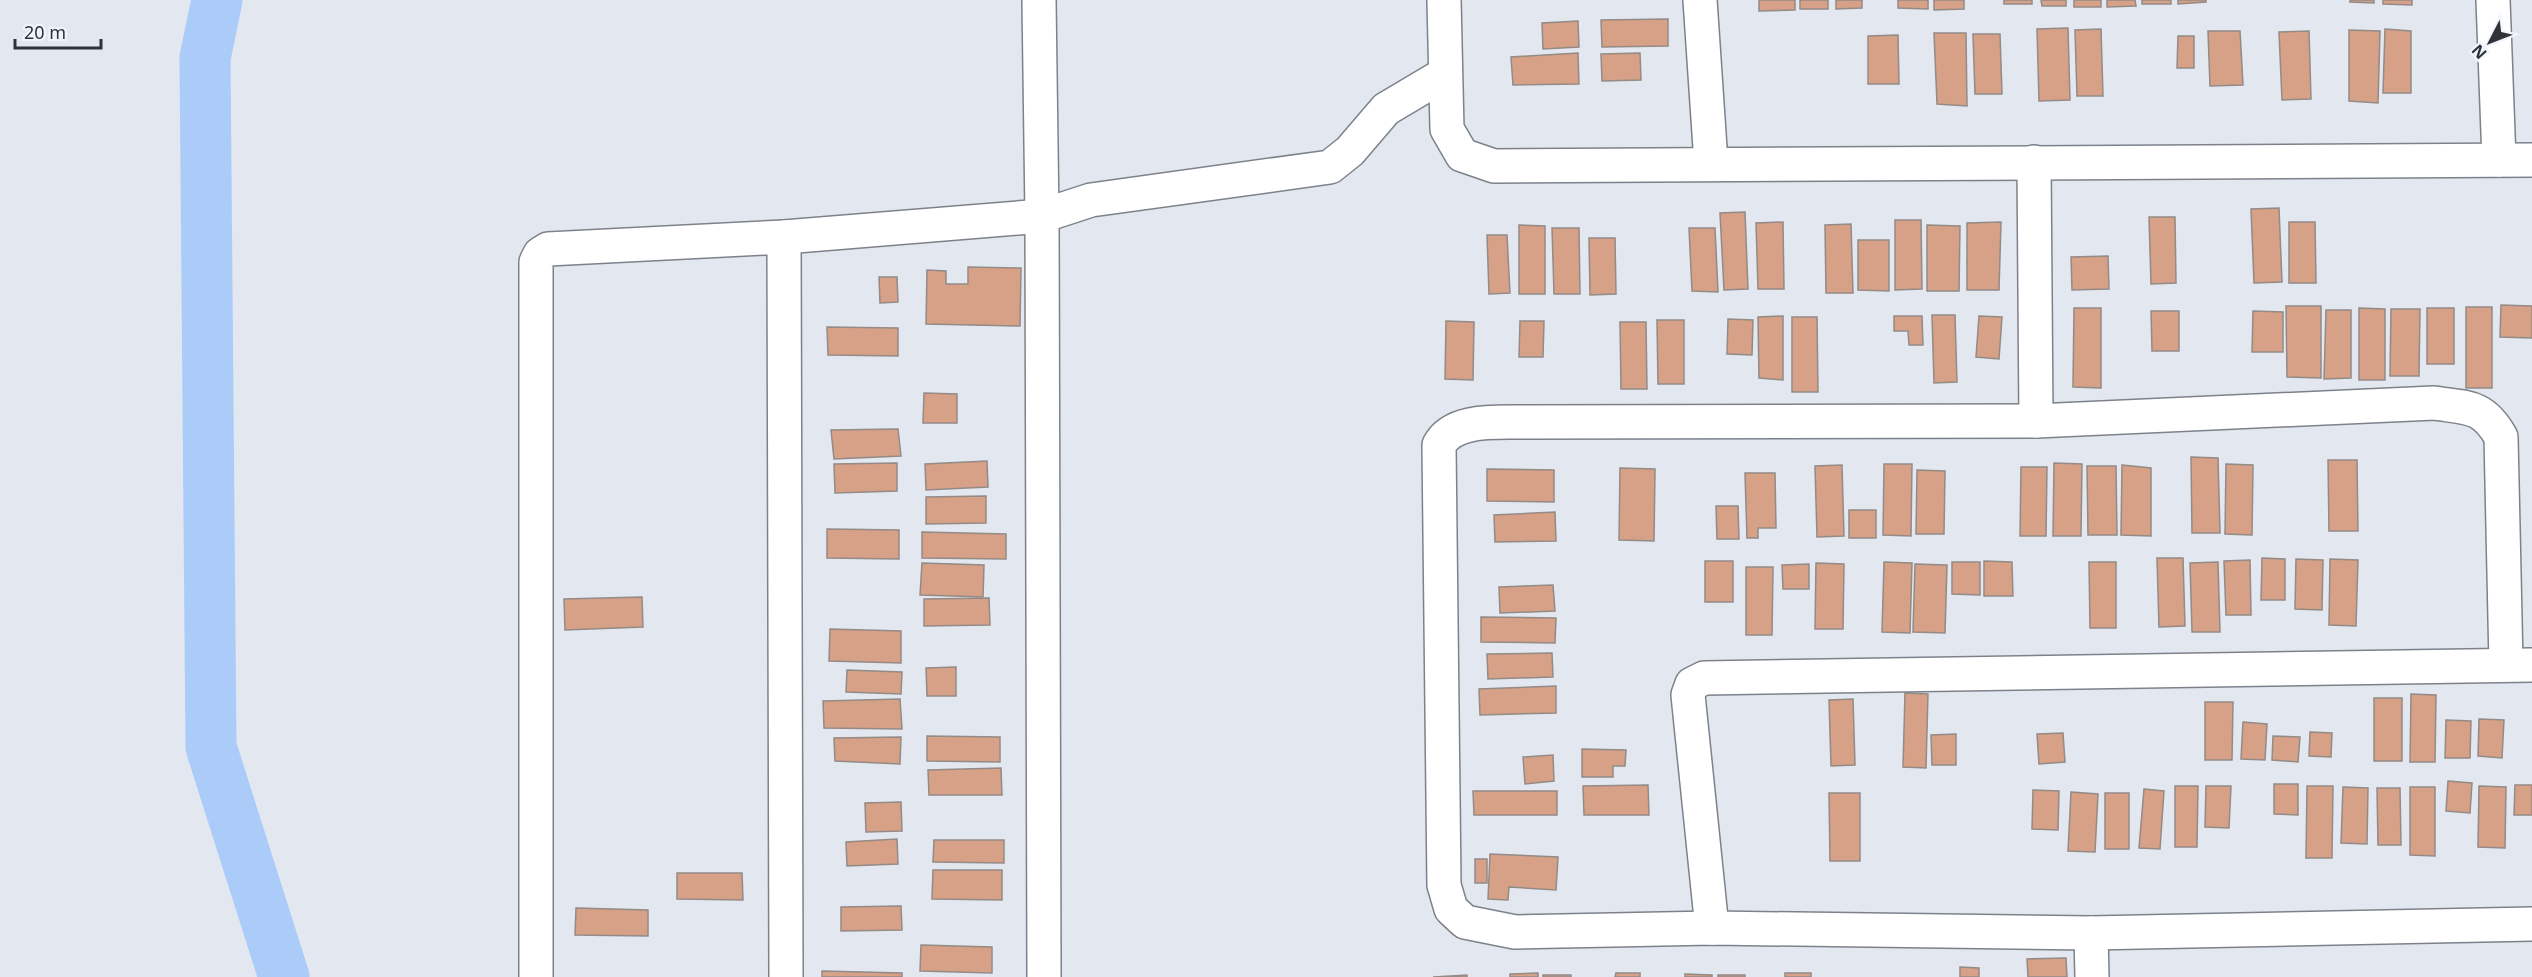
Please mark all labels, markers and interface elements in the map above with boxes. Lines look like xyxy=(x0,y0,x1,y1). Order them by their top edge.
scale bar xyxy=(15,12,100,50)
north arrow xyxy=(2460,12,2520,72)
text: 20 m xyxy=(24,20,66,44)
text: N xyxy=(2466,40,2491,64)

